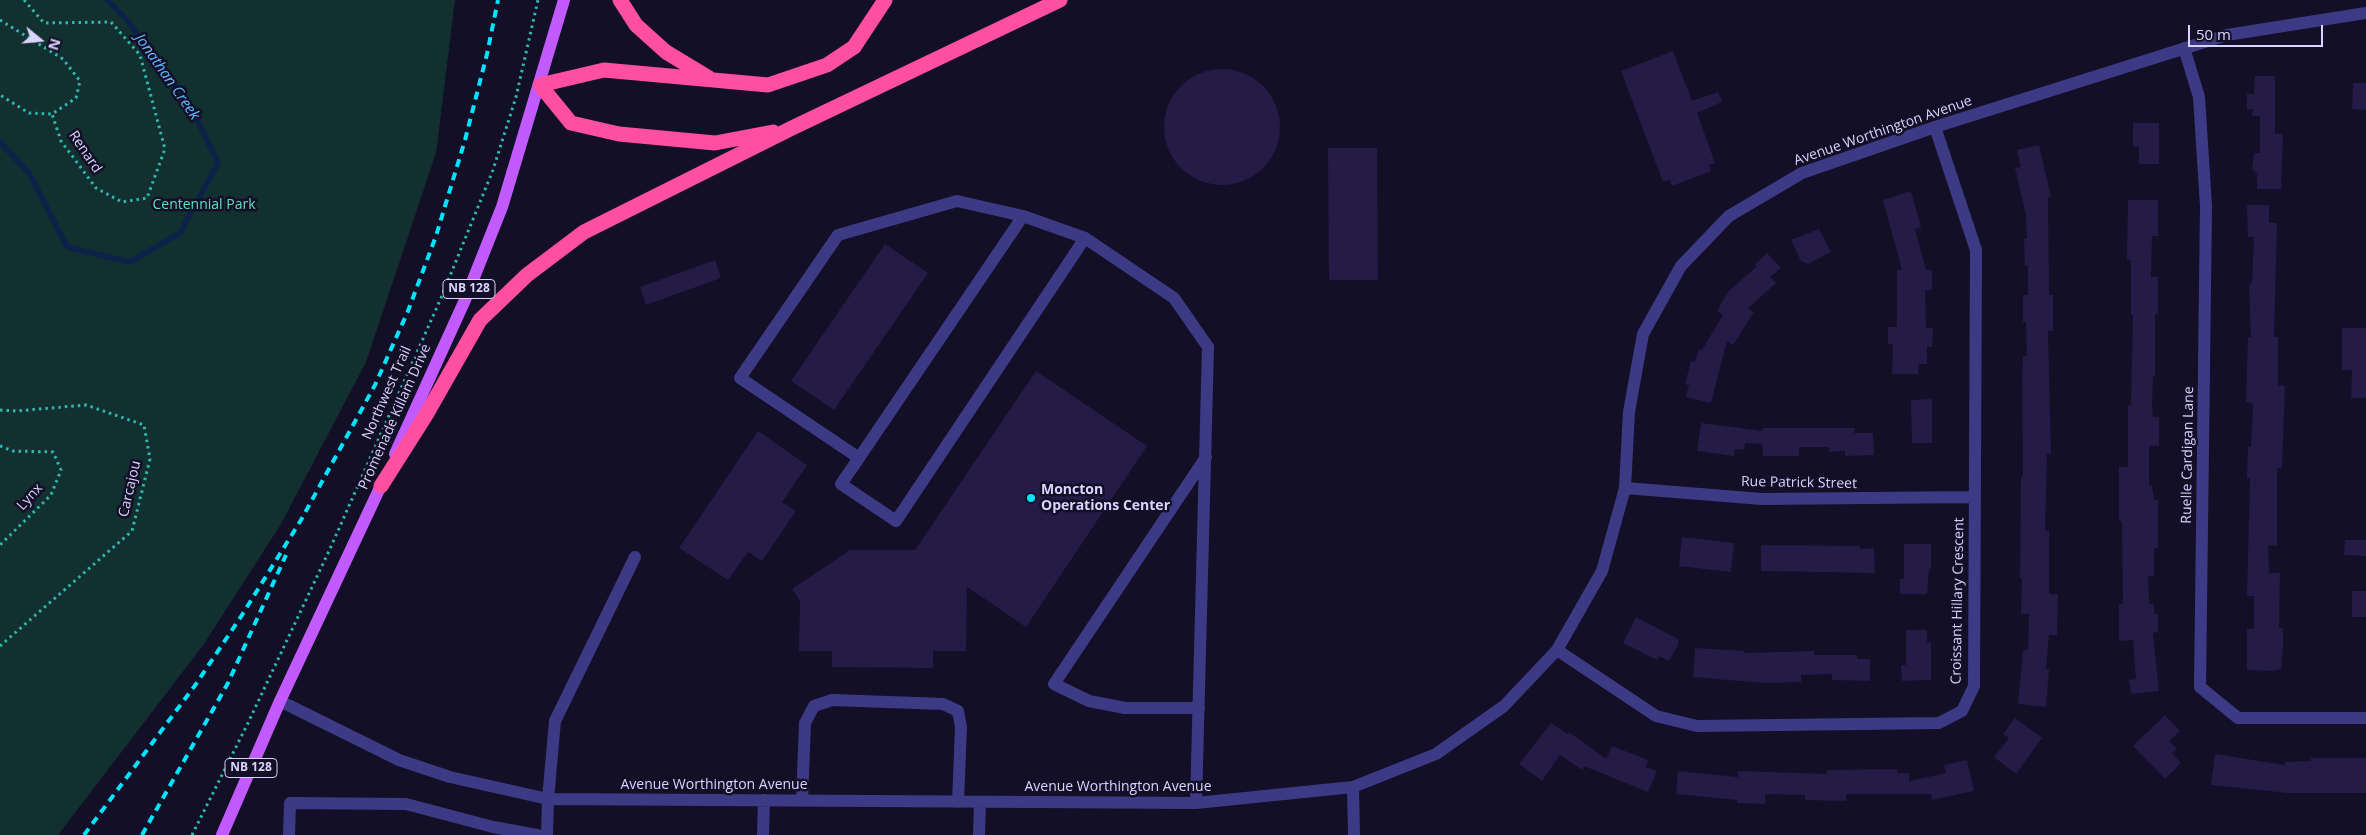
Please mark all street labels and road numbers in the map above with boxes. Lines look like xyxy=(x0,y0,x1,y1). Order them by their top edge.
street label: Avenue Worthington Avenue xyxy=(1792,93,1974,169)
street label: Renard xyxy=(65,128,105,176)
road number: NB 128 xyxy=(443,280,495,298)
street label: Promenade Killam Drive xyxy=(355,342,435,492)
street label: Northwest Trail xyxy=(359,344,415,442)
street label: Ruelle Cardigan Lane xyxy=(2178,386,2198,524)
street label: Carcajou xyxy=(115,459,145,519)
street label: Rue Patrick Street xyxy=(1741,474,1857,492)
street label: Lynx xyxy=(14,480,46,514)
street label: Croissant Hillary Crescent xyxy=(1948,517,1968,685)
road number: NB 128 xyxy=(225,758,277,778)
street label: Avenue Worthington Avenue xyxy=(620,777,808,793)
street label: Avenue Worthington Avenue xyxy=(1024,779,1212,795)

